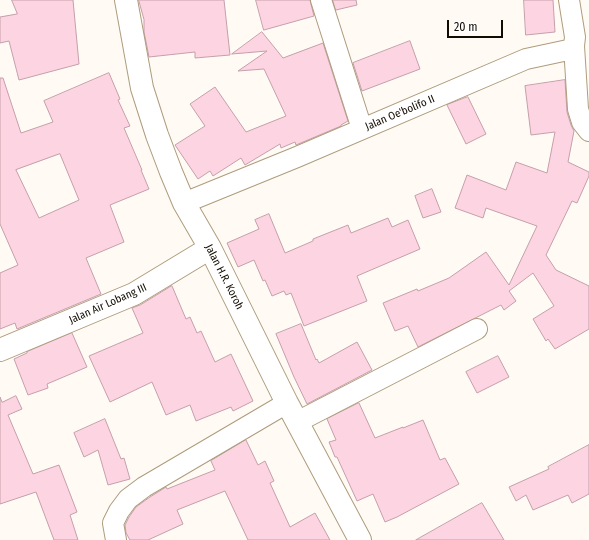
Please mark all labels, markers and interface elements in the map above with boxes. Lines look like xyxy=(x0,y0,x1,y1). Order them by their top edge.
scale bar xyxy=(449,12,505,38)
text: 20 m xyxy=(454,20,478,34)
street label: Jalan Oe'bolifo II xyxy=(363,92,437,134)
street label: Jalan H.R. Koroh xyxy=(202,242,246,312)
street label: Jalan Air Lobang III xyxy=(67,281,149,327)

